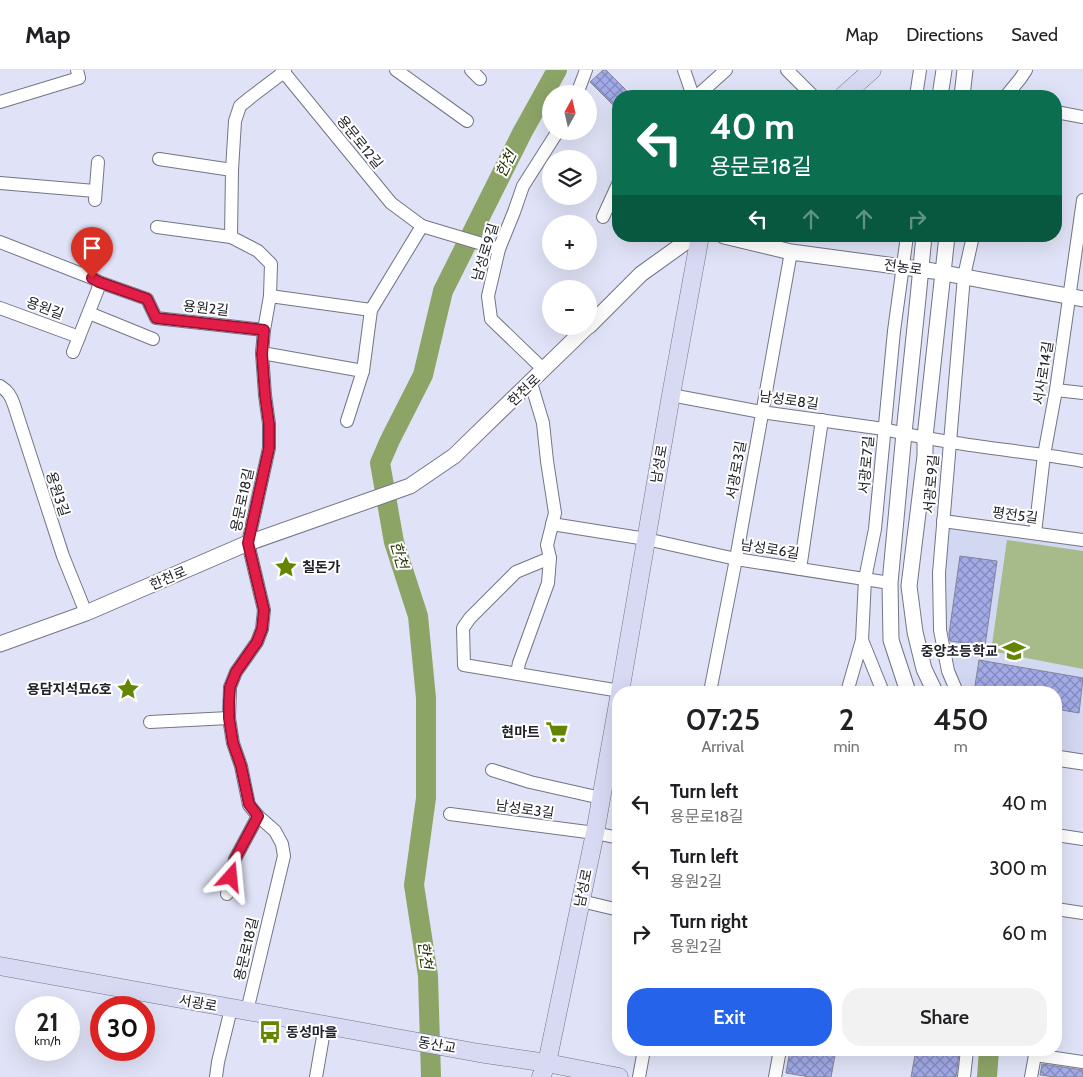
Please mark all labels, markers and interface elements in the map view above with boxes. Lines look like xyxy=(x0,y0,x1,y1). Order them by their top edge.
text: Map xyxy=(25,20,71,49)
text: Map xyxy=(845,24,878,46)
text: Directions xyxy=(906,24,983,46)
text: Saved xyxy=(1011,24,1058,46)
north arrow xyxy=(542,85,598,140)
map controls xyxy=(542,85,597,335)
text: 40 m xyxy=(710,105,795,148)
icon: left xyxy=(627,110,692,175)
street label: 용문로12길 xyxy=(333,112,387,172)
water label: 한천 xyxy=(492,146,521,180)
button: layers xyxy=(542,150,597,205)
text: 용문로18길 xyxy=(710,153,811,180)
icon: left xyxy=(744,205,772,233)
icon: ahead xyxy=(797,205,825,233)
icon: ahead xyxy=(850,205,878,233)
icon: right xyxy=(903,205,931,233)
button: + xyxy=(542,215,597,270)
street label: 남성로9길 xyxy=(468,221,502,283)
pin xyxy=(71,227,113,278)
icon: arrive xyxy=(78,234,106,262)
street label: 전농로 xyxy=(883,255,924,279)
button: − xyxy=(542,280,597,335)
street label: 용원길 xyxy=(24,293,66,323)
street label: 용원2길 xyxy=(182,297,230,319)
street label: 서사로14길 xyxy=(1029,340,1057,406)
street label: 한천로 xyxy=(504,370,544,410)
street label: 남성로8길 xyxy=(758,387,820,413)
street label: 서광로7길 xyxy=(854,435,878,495)
street label: 서광로3길 xyxy=(722,439,750,501)
street label: 남성로 xyxy=(647,443,671,485)
street label: 서광로9길 xyxy=(919,454,943,514)
street label: 용문로18길 xyxy=(226,467,258,533)
street label: 용원3길 xyxy=(42,469,74,519)
street label: 평전5길 xyxy=(991,503,1039,527)
street label: 남성로6길 xyxy=(739,535,801,563)
water label: 한천 xyxy=(387,539,412,573)
place icon: 칠돈가 xyxy=(273,554,299,580)
place label: 칠돈가 xyxy=(302,558,341,576)
street label: 한천로 xyxy=(147,562,189,594)
school or university icon: 중앙초등학교 xyxy=(1001,638,1027,664)
place label: 중앙초등학교 xyxy=(921,642,998,660)
place icon: 용담지석묘6호 xyxy=(115,676,141,702)
place label: 용담지석묘6호 xyxy=(27,680,112,698)
text: 07:25 xyxy=(685,701,760,738)
text: 2 xyxy=(839,701,855,738)
text: 450 xyxy=(933,701,989,738)
supermarket icon: 현마트 xyxy=(544,719,570,745)
place label: 현마트 xyxy=(501,723,540,741)
text: Arrival xyxy=(701,737,744,756)
text: min xyxy=(833,737,860,756)
text: m xyxy=(954,737,968,756)
text: Turn left xyxy=(670,780,738,803)
icon: left xyxy=(627,790,655,818)
text: 40 m xyxy=(1002,792,1047,815)
street label: 남성로3길 xyxy=(494,796,556,822)
text: 용문로18길 xyxy=(670,807,744,826)
text: Turn left xyxy=(670,845,738,868)
position arrow xyxy=(204,850,256,902)
icon: left xyxy=(627,855,655,883)
text: 300 m xyxy=(989,857,1047,880)
street label: 남성로 xyxy=(570,867,596,909)
text: 용원2길 xyxy=(670,872,723,891)
text: Turn right xyxy=(670,910,748,933)
street label: 용문로18길 xyxy=(230,916,262,982)
icon: right xyxy=(627,920,655,948)
text: 60 m xyxy=(1002,922,1047,945)
text: 용원2길 xyxy=(670,937,723,956)
water label: 한천 xyxy=(414,940,436,972)
button: Exit xyxy=(627,988,832,1046)
button: Share xyxy=(842,988,1047,1046)
street label: 서광로 xyxy=(177,991,219,1015)
speed limit sign: 30 xyxy=(90,996,155,1061)
text: 21 xyxy=(36,1007,59,1037)
bus stop icon: 동성마을 xyxy=(257,1019,283,1045)
place label: 동성마을 xyxy=(286,1023,338,1041)
text: km/h xyxy=(34,1033,61,1048)
street label: 동산교 xyxy=(416,1033,458,1057)

